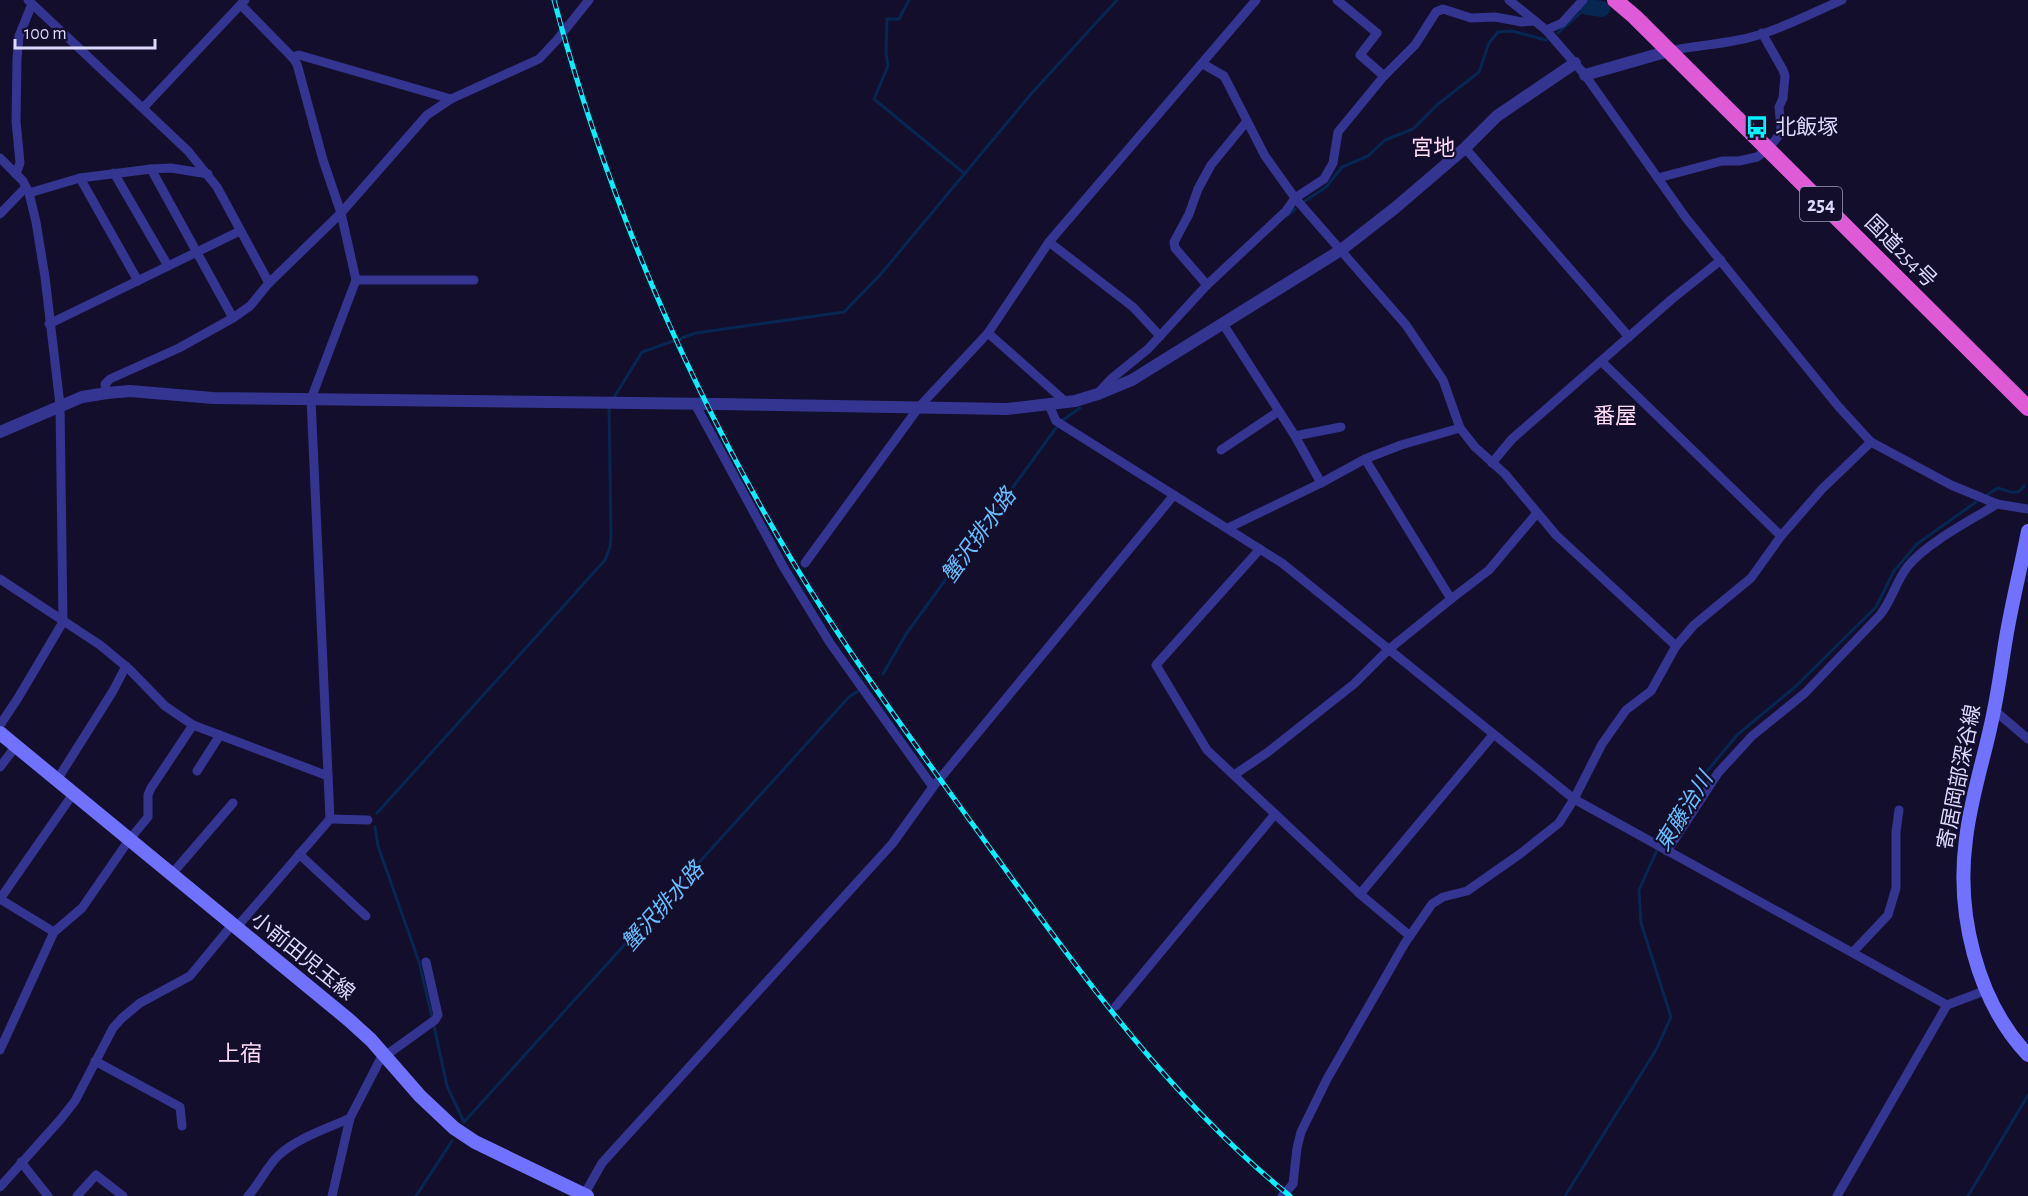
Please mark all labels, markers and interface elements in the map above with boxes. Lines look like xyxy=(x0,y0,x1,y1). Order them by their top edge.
scale bar xyxy=(15,12,154,50)
text: 100 m xyxy=(24,25,67,43)
bus stop icon: 北飯塚 xyxy=(1744,114,1770,140)
place label: 北飯塚 xyxy=(1775,116,1838,138)
district label: 宮地 xyxy=(1411,136,1455,159)
road number: 254 xyxy=(1800,187,1842,221)
street label: 国道254号 xyxy=(1861,211,1941,291)
district label: 番屋 xyxy=(1593,404,1637,427)
water label: 蟹沢排水路 xyxy=(937,482,1021,587)
street label: 寄居岡部深谷線 xyxy=(1934,703,1984,851)
water label: 東藤治川 xyxy=(1650,766,1718,855)
water label: 蟹沢排水路 xyxy=(617,856,709,955)
street label: 小前田児玉線 xyxy=(247,908,359,1004)
district label: 上宿 xyxy=(218,1042,262,1065)

